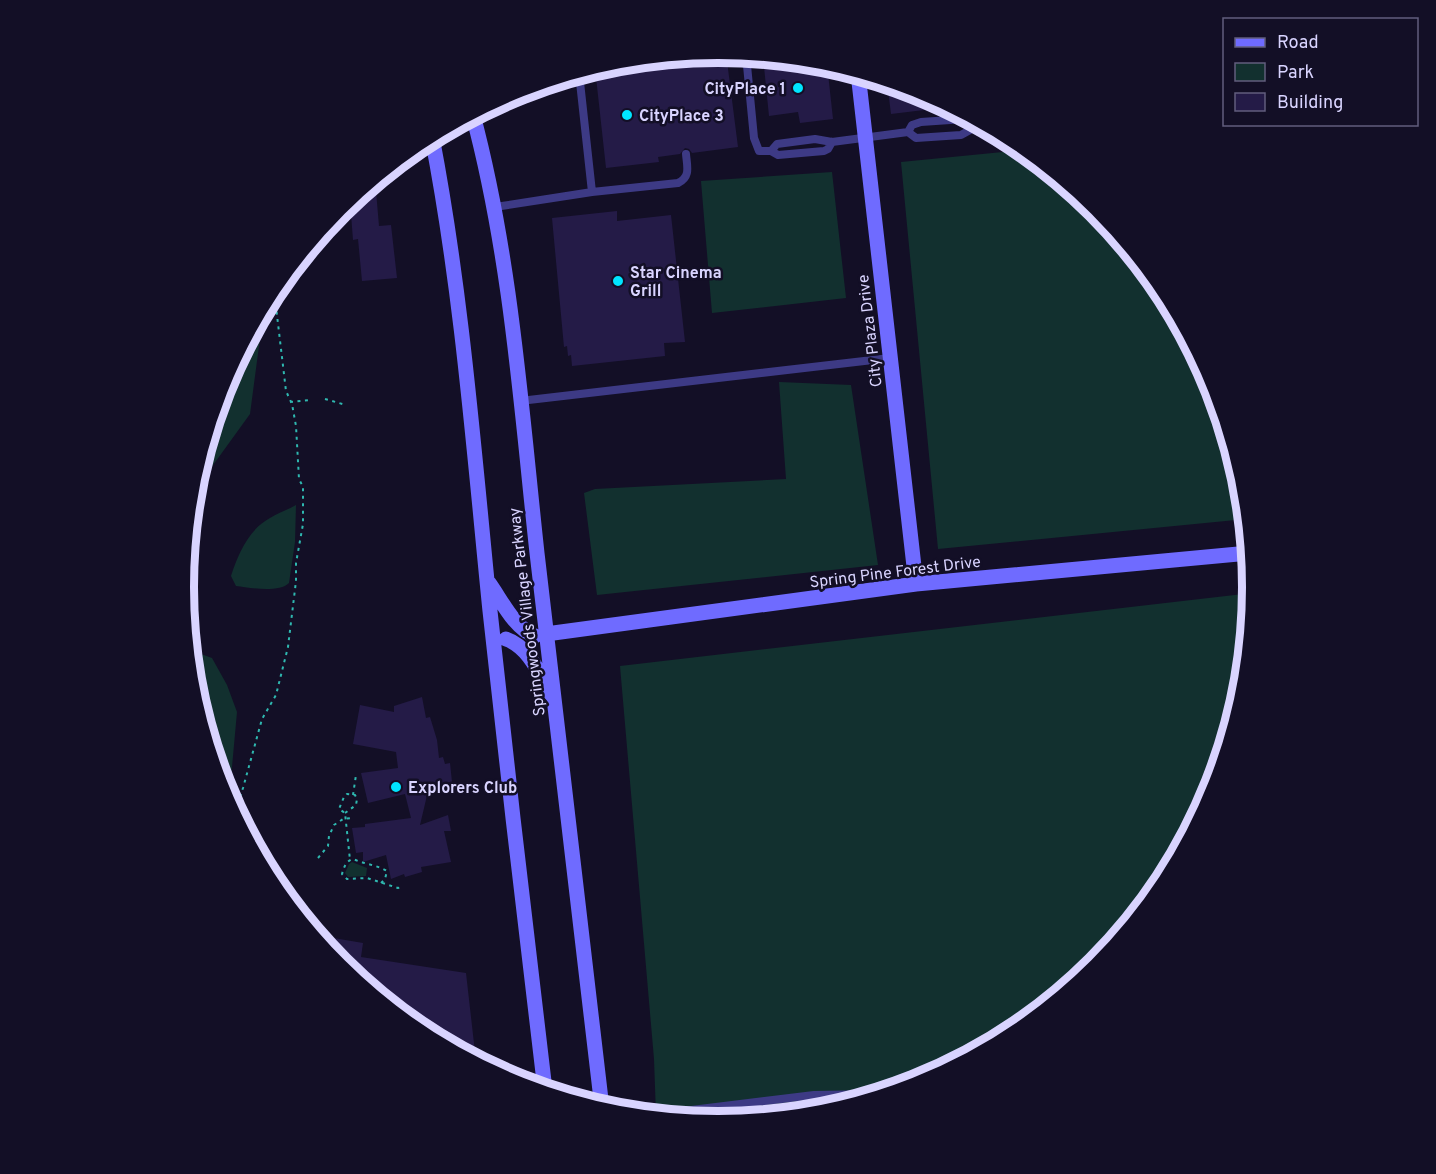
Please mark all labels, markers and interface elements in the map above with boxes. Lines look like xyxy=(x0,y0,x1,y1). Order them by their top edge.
legend xyxy=(1223,18,1418,126)
text: Road xyxy=(1277,32,1319,55)
text: Park xyxy=(1277,62,1314,85)
place label: CityPlace 1 xyxy=(704,80,786,100)
marker: CityPlace 1 xyxy=(791,81,805,95)
text: Building xyxy=(1277,92,1343,115)
place label: CityPlace 3 xyxy=(639,107,724,127)
marker: CityPlace 3 xyxy=(620,108,634,122)
place label: Star Cinema Grill xyxy=(630,264,722,302)
street label: City Plaza Drive xyxy=(854,273,888,388)
marker: Star Cinema Grill xyxy=(611,274,625,288)
street label: Springwoods Village Parkway xyxy=(505,506,551,717)
street label: Spring Pine Forest Drive xyxy=(808,553,982,593)
place label: Explorers Club xyxy=(408,779,517,799)
marker: Explorers Club xyxy=(389,780,403,794)

